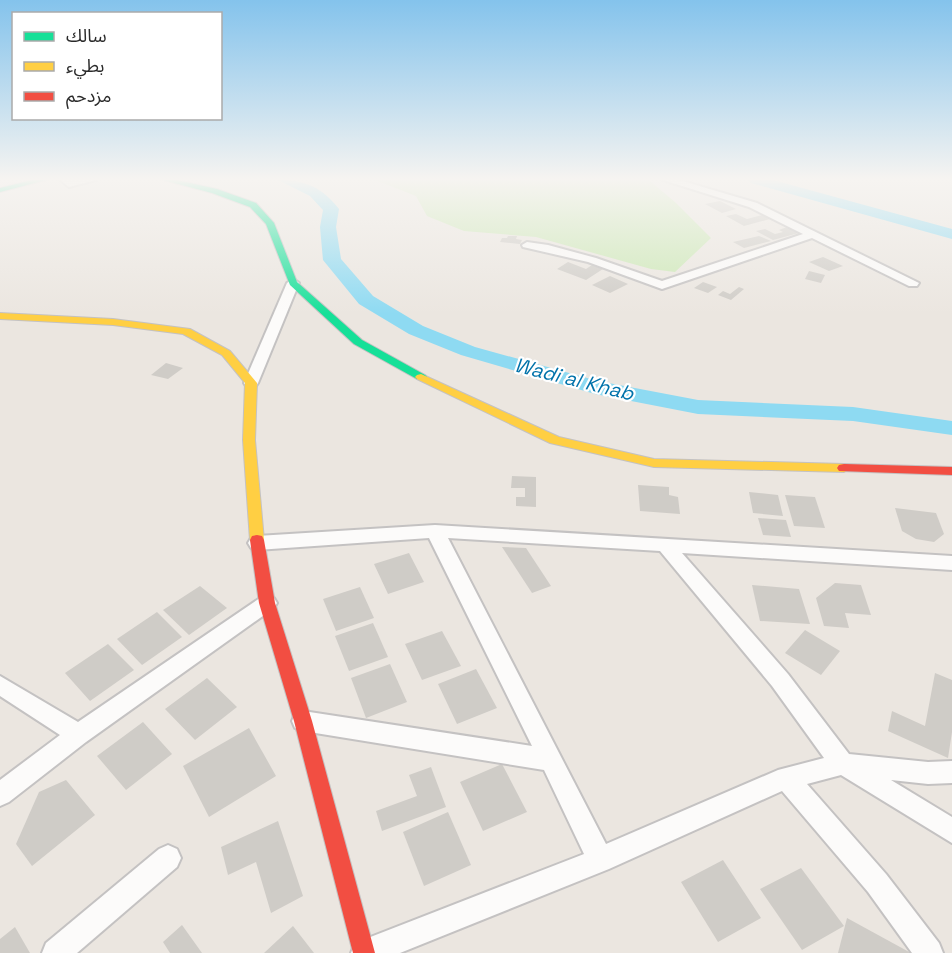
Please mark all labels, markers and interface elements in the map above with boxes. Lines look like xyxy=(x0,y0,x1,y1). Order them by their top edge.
legend xyxy=(12,12,222,120)
text: سالك xyxy=(66,24,107,47)
text: بطيء xyxy=(66,54,104,79)
text: مزدحم xyxy=(66,84,111,109)
water label: Wadi al Khab xyxy=(512,352,637,407)

